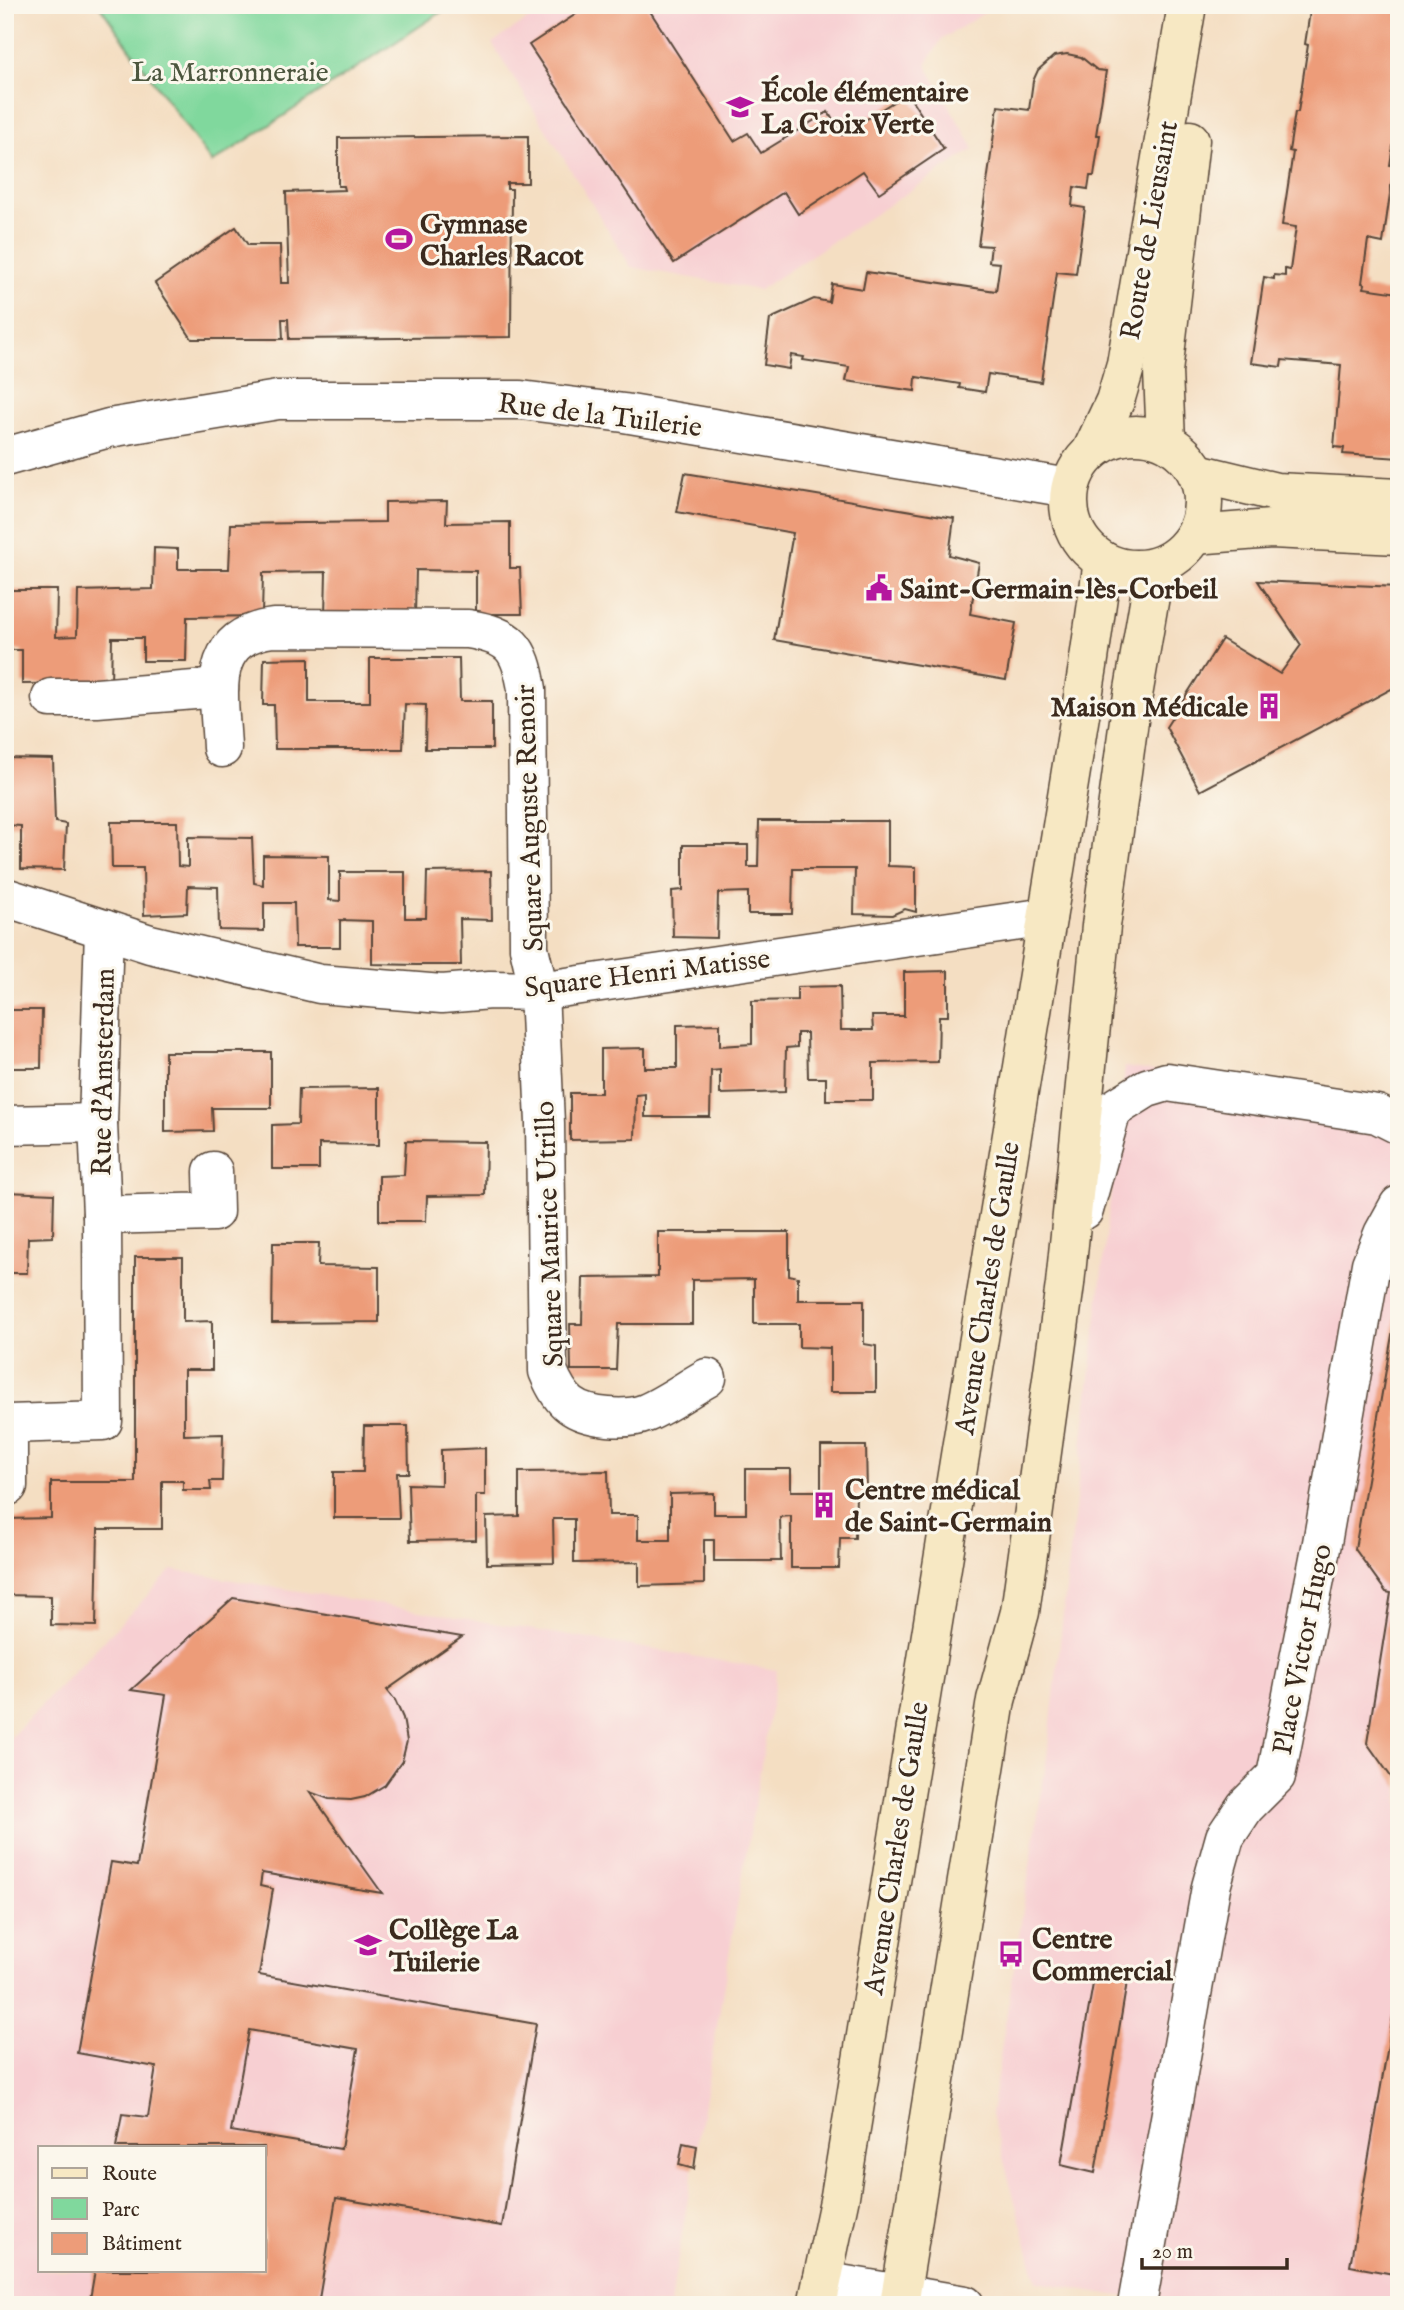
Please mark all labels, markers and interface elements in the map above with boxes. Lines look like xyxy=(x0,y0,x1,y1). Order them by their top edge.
park label: La Marronneraie xyxy=(131,56,329,91)
place label: École élémentaire La Croix Verte xyxy=(761,75,969,143)
school or university icon: École élémentaire La Croix Verte xyxy=(725,92,755,122)
street label: Route de Lieusaint xyxy=(1114,118,1187,343)
place label: Gymnase Charles Racot xyxy=(420,208,584,275)
sports icon: Gymnase Charles Racot xyxy=(384,224,414,254)
street label: Rue de la Tuilerie xyxy=(496,387,704,446)
public building icon: Saint-Germain-lès-Corbeil xyxy=(864,573,894,603)
place label: Saint-Germain-lès-Corbeil xyxy=(900,573,1219,608)
street label: Square Auguste Renoir xyxy=(508,684,553,952)
place label: Maison Médicale xyxy=(1050,691,1248,726)
building icon: Maison Médicale xyxy=(1254,691,1284,721)
street label: Square Henri Matisse xyxy=(522,942,772,1007)
street label: Rue d'Amsterdam xyxy=(85,968,124,1176)
street label: Square Maurice Utrillo xyxy=(528,1100,573,1368)
street label: Avenue Charles de Gaulle xyxy=(948,1139,1029,1438)
place label: Centre médical de Saint-Germain xyxy=(845,1474,1052,1541)
building icon: Centre médical de Saint-Germain xyxy=(809,1490,839,1520)
street label: Place Victor Hugo xyxy=(1266,1541,1341,1758)
street label: Avenue Charles de Gaulle xyxy=(857,1699,938,1998)
place label: Collège La Tuilerie xyxy=(388,1914,519,1981)
place label: Centre Commercial xyxy=(1032,1923,1174,1990)
school or university icon: Collège La Tuilerie xyxy=(353,1930,383,1960)
bus stop icon: Centre Commercial xyxy=(996,1939,1026,1969)
legend xyxy=(38,2146,266,2272)
text: Route xyxy=(102,2161,157,2188)
text: Parc xyxy=(102,2197,140,2224)
scale bar xyxy=(1142,2226,1287,2270)
text: Bâtiment xyxy=(102,2231,182,2258)
text: 20 m xyxy=(1152,2239,1193,2266)

